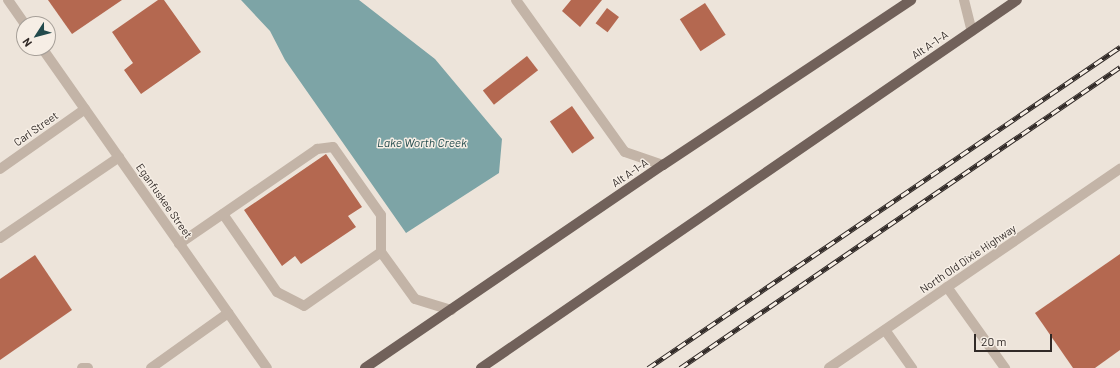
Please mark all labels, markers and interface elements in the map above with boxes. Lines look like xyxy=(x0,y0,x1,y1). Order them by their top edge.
north arrow xyxy=(16,16,56,56)
street label: Alt A-1-A xyxy=(909,28,951,62)
text: N xyxy=(19,36,34,50)
street label: Carl Street xyxy=(11,109,61,149)
water label: Lake Worth Creek xyxy=(377,136,467,150)
street label: Alt A-1-A xyxy=(609,156,651,190)
street label: Eganfuskee Street xyxy=(133,161,195,241)
street label: North Old Dixie Highway xyxy=(917,222,1019,296)
scale bar xyxy=(976,326,1054,352)
text: 20 m xyxy=(981,334,1007,348)

